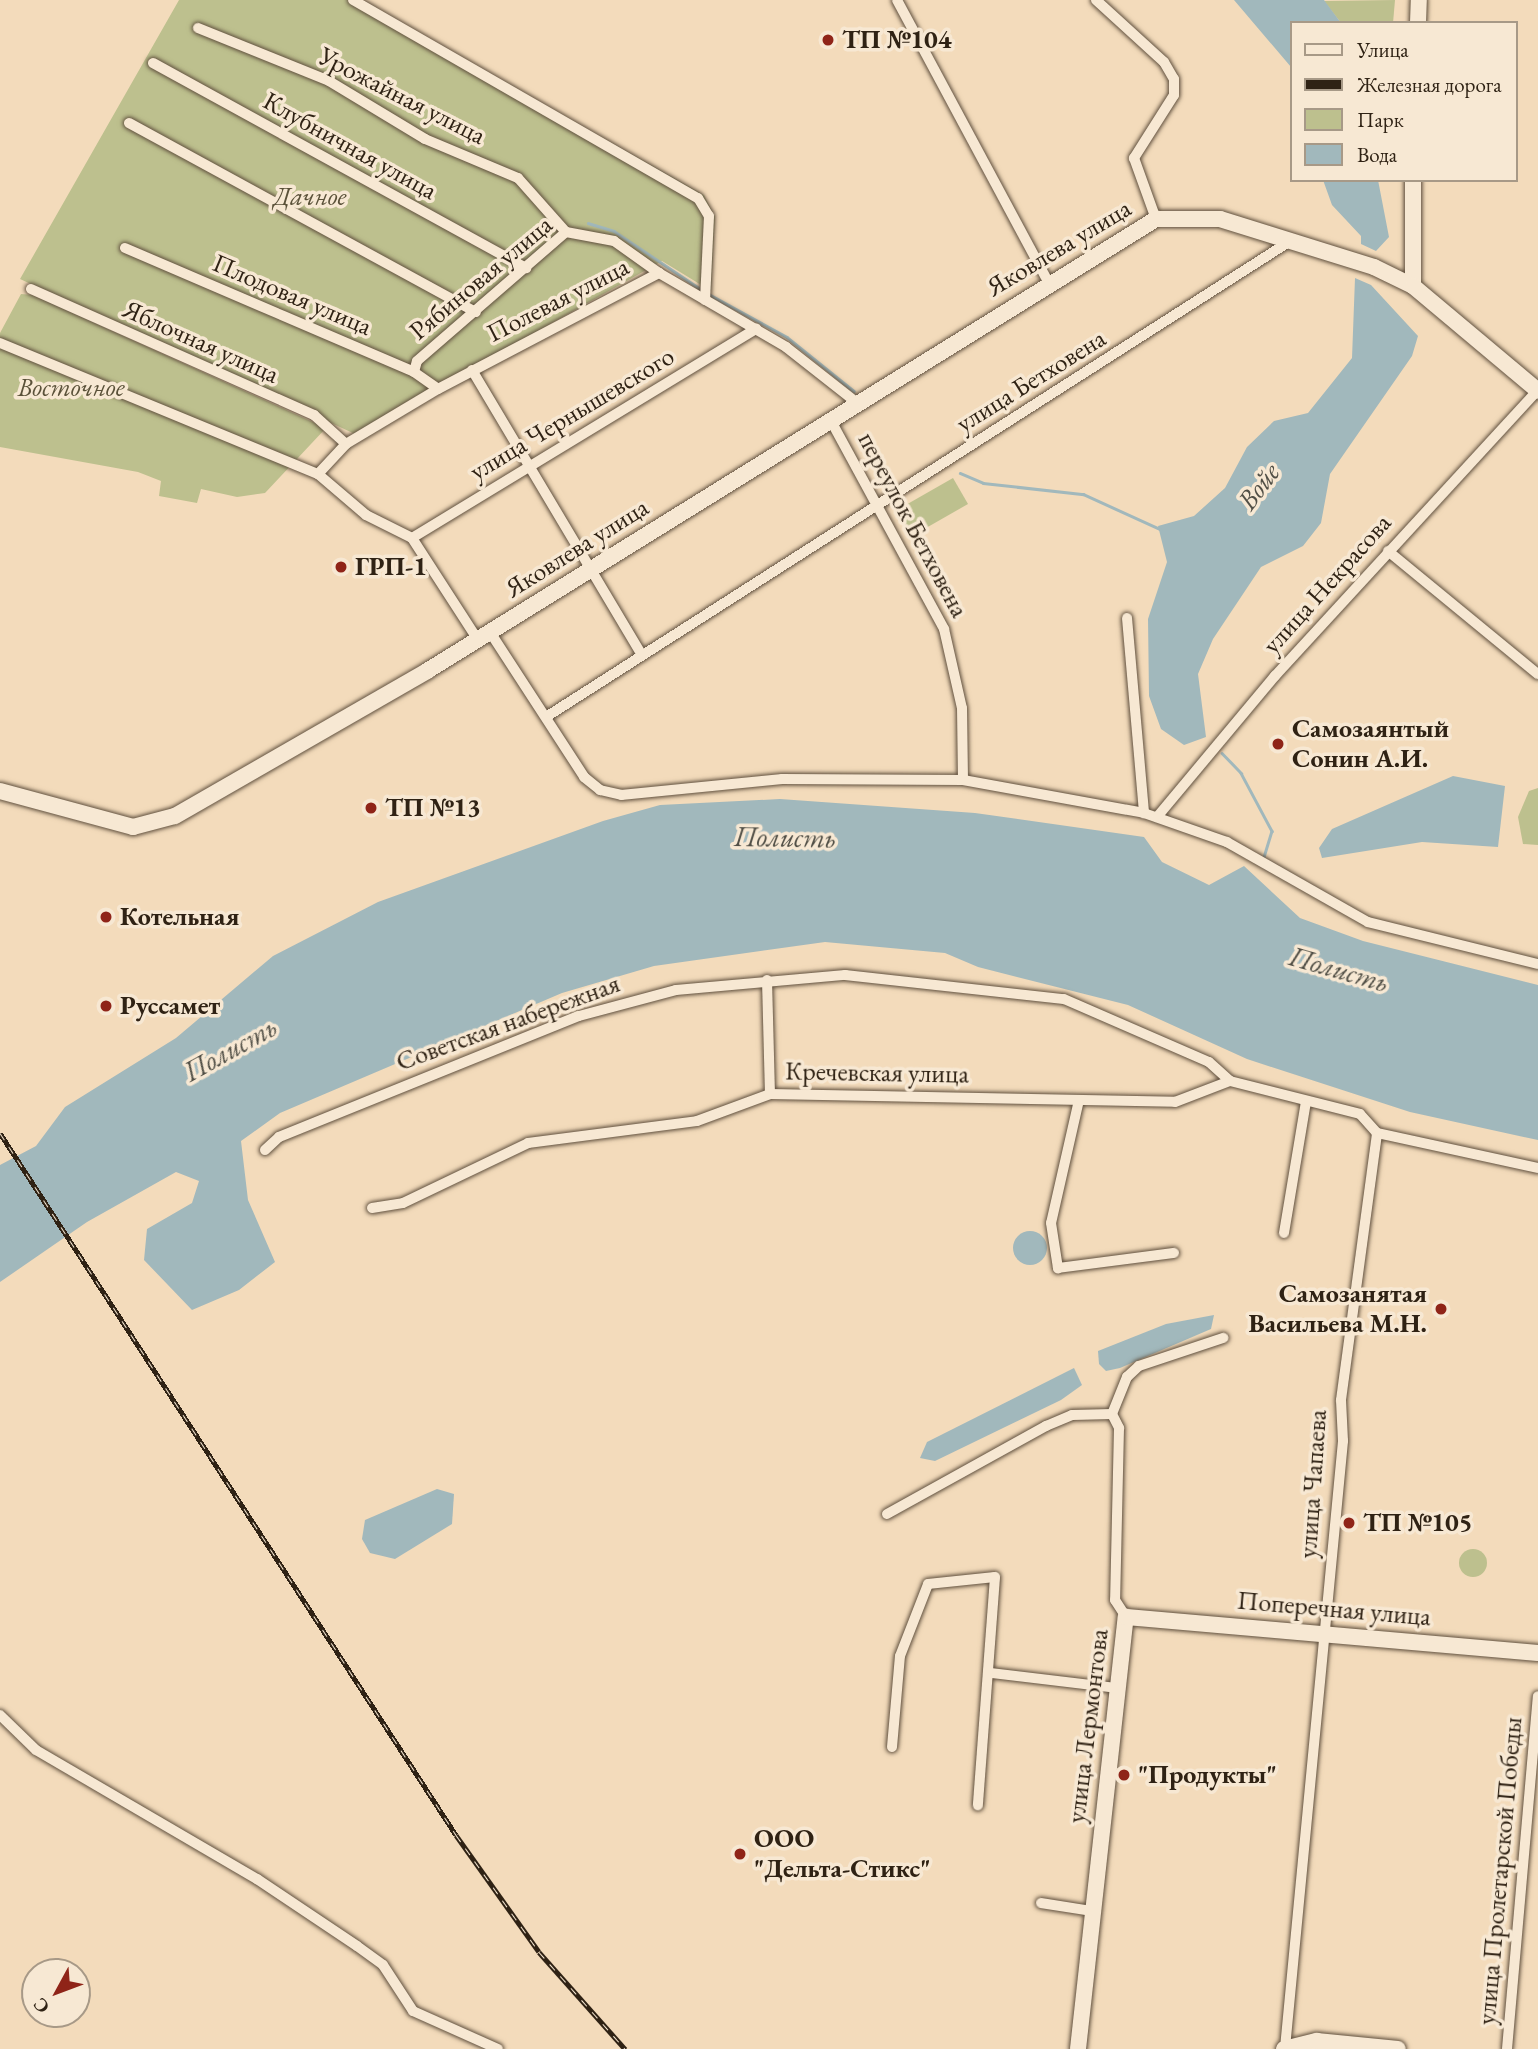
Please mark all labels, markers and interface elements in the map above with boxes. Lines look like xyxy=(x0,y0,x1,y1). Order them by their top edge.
legend xyxy=(1290,21,1517,182)
place label: ТП №104 xyxy=(842,24,951,56)
marker: ТП №104 xyxy=(820,32,836,48)
text: Улица xyxy=(1357,36,1409,63)
street label: Урожайная улица xyxy=(313,40,491,152)
text: Железная дорога xyxy=(1357,71,1502,98)
street label: Клубничная улица xyxy=(258,85,442,207)
text: Парк xyxy=(1357,106,1404,133)
text: Вода xyxy=(1357,141,1397,168)
park label: Дачное xyxy=(274,181,346,213)
street label: Яковлева улица xyxy=(981,193,1137,303)
street label: Рябиновая улица xyxy=(403,209,559,347)
street label: Плодовая улица xyxy=(208,247,376,343)
street label: Полевая улица xyxy=(482,251,634,349)
street label: Яблочная улица xyxy=(118,294,284,390)
street label: улица Бетховена xyxy=(950,323,1112,439)
street label: улица Чернышевского xyxy=(464,341,680,487)
park label: Восточное xyxy=(17,372,125,404)
street label: переулок Бетховена xyxy=(851,427,975,623)
water label: Войе xyxy=(1230,456,1286,516)
street label: Яковлева улица xyxy=(500,492,654,604)
street label: улица Некрасова xyxy=(1256,508,1398,660)
place label: ГРП-1 xyxy=(355,551,427,583)
marker: ГРП-1 xyxy=(333,559,349,575)
place label: Самозаянтый Сонин А.И. xyxy=(1292,713,1449,774)
marker: Самозаянтый Сонин А.И. xyxy=(1270,736,1286,752)
place label: ТП №13 xyxy=(385,792,481,824)
marker: ТП №13 xyxy=(363,800,379,816)
water label: Полисть xyxy=(734,819,836,855)
place label: Котельная xyxy=(120,901,239,933)
marker: Котельная xyxy=(98,909,114,925)
water label: Полисть xyxy=(1285,939,1393,999)
street label: Советская набережная xyxy=(392,968,624,1078)
place label: Руссамет xyxy=(120,990,220,1022)
marker: Руссамет xyxy=(98,998,114,1014)
water label: Полисть xyxy=(177,1010,283,1088)
street label: Кречевская улица xyxy=(785,1056,969,1090)
place label: Самозанятая Васильева М.Н. xyxy=(1248,1278,1427,1340)
marker: Самозанятая Васильева М.Н. xyxy=(1433,1301,1449,1317)
street label: улица Чапаева xyxy=(1292,1409,1334,1559)
place label: ТП №105 xyxy=(1363,1507,1472,1539)
marker: ТП №105 xyxy=(1341,1515,1357,1531)
street label: Поперечная улица xyxy=(1236,1585,1432,1633)
street label: улица Лермонтова xyxy=(1061,1627,1115,1825)
street label: улица Пролетарской Победы xyxy=(1471,1716,1529,2026)
place label: "Продукты" xyxy=(1138,1759,1277,1791)
marker: "Продукты" xyxy=(1116,1767,1132,1783)
place label: ООО "Дельта-Стикс" xyxy=(754,1823,931,1884)
marker: ООО "Дельта-Стикс" xyxy=(732,1846,748,1862)
north arrow xyxy=(21,1958,91,2028)
text: С xyxy=(27,1993,55,2019)

